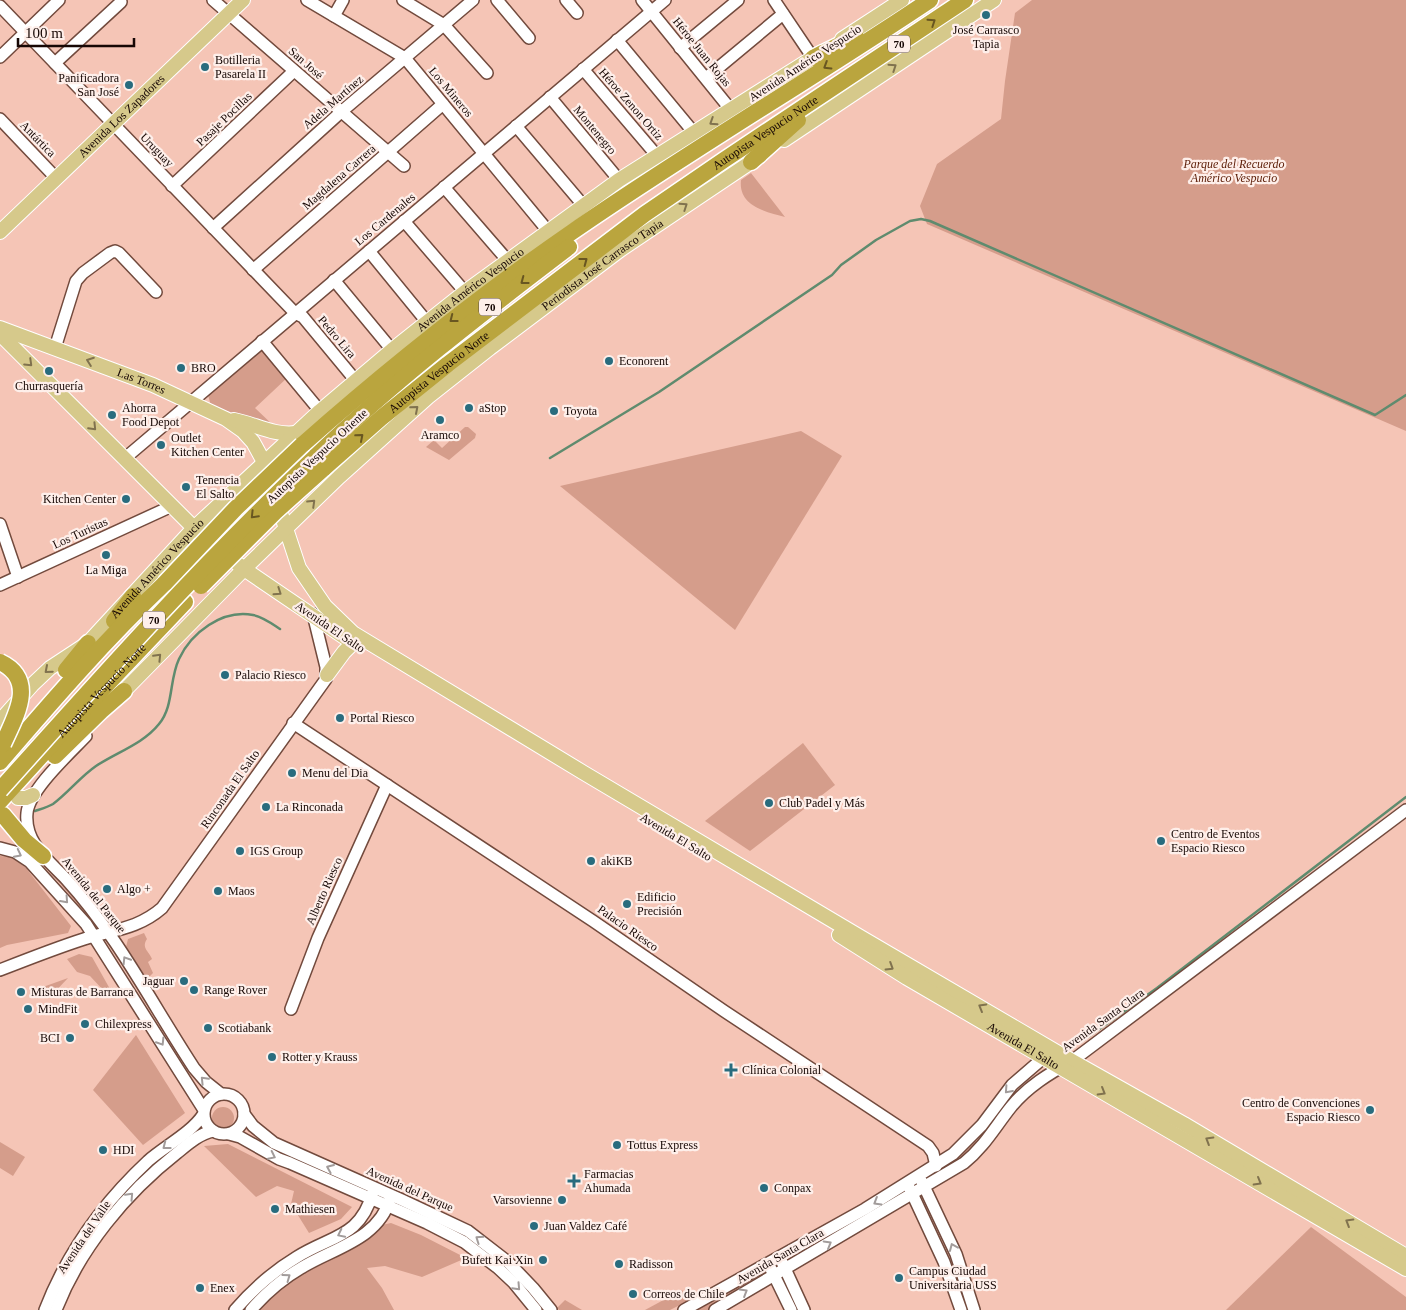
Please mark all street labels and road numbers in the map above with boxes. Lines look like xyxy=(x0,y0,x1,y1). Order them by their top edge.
street label: Héroe Juan Rojas xyxy=(670,15,734,90)
street label: Avenida Américo Vespucio xyxy=(746,21,864,105)
road number: 70 xyxy=(888,36,910,52)
street label: San José xyxy=(286,44,326,82)
street label: Los Mineros xyxy=(426,64,476,120)
street label: Héroe Zenon Ortiz xyxy=(596,65,666,143)
street label: Avenida Los Zapadores xyxy=(76,71,168,160)
street label: Adela Martínez xyxy=(300,72,366,132)
street label: Pasaje Pocillas xyxy=(193,89,255,149)
street label: Autopista Vespucio Norte xyxy=(710,93,821,173)
street label: Montenegro xyxy=(571,103,619,157)
street label: Antártica xyxy=(17,118,59,160)
street label: Uruguay xyxy=(137,130,177,170)
street label: Magdalena Carrera xyxy=(300,141,379,213)
street label: Los Cardenales xyxy=(352,190,418,248)
street label: Periodista José Carrasco Tapia xyxy=(539,216,666,314)
street label: Avenida Américo Vespucio xyxy=(414,245,527,335)
road number: 70 xyxy=(479,298,501,316)
street label: Pedro Lira xyxy=(315,313,359,362)
street label: Autopista Vespucio Norte xyxy=(386,328,492,416)
street label: Las Torres xyxy=(115,365,168,397)
street label: Autopista Vespucio Oriente xyxy=(264,406,370,506)
street label: Los Turistas xyxy=(50,514,110,552)
street label: Avenida Américo Vespucio xyxy=(107,516,207,621)
street label: Avenida El Salto xyxy=(292,599,368,655)
road number: 70 xyxy=(143,612,165,628)
street label: Autopista Vespucio Norte xyxy=(54,641,149,741)
street label: Rinconada El Salto xyxy=(198,747,262,831)
street label: Avenida El Salto xyxy=(638,810,714,864)
street label: Avenida del Parque xyxy=(59,854,129,936)
street label: Alberto Riesco xyxy=(303,855,345,927)
street label: Palacio Riesco xyxy=(595,902,661,954)
street label: Avenida Santa Clara xyxy=(1059,985,1147,1055)
street label: Avenida El Salto xyxy=(985,1019,1062,1072)
street label: Avenida del Parque xyxy=(364,1164,456,1214)
street label: Avenida del Valle xyxy=(54,1198,114,1276)
street label: Avenida Santa Clara xyxy=(734,1225,827,1287)

